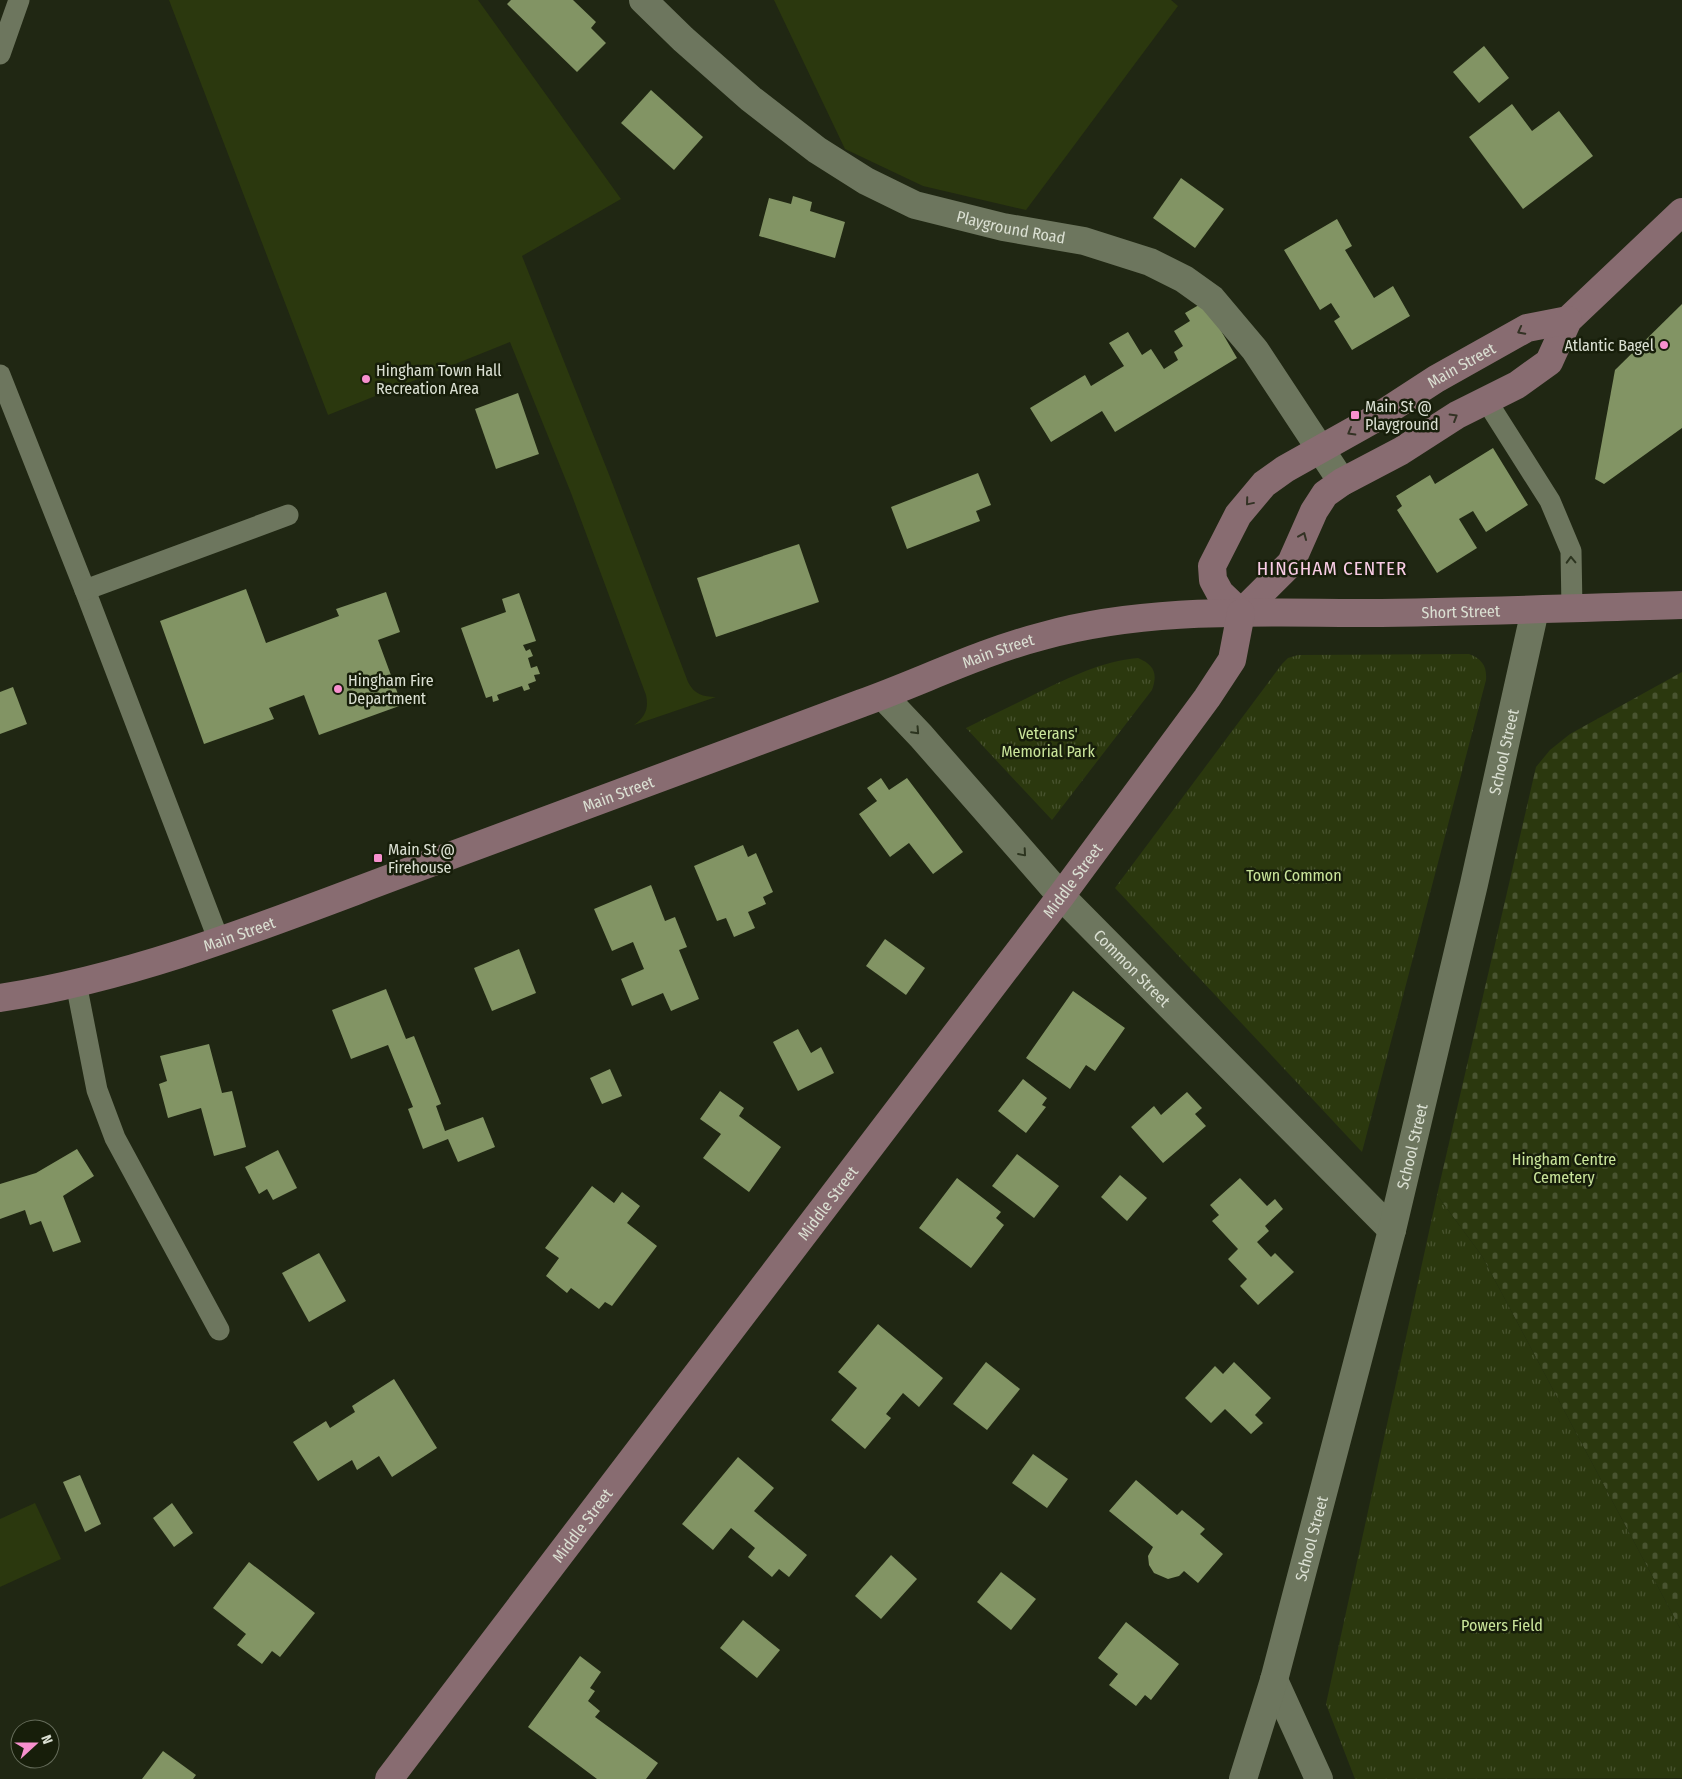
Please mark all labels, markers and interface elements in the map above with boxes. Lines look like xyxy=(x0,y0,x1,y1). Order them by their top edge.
street label: Playground Road xyxy=(955,206,1067,247)
one-way arrow xyxy=(1518,325,1527,335)
place label: Atlantic Bagel xyxy=(1564,336,1654,355)
street label: Main Street xyxy=(1424,338,1499,392)
marker: Atlantic Bagel xyxy=(1658,339,1670,351)
place label: Hingham Town Hall Recreation Area xyxy=(376,361,501,398)
marker: Hingham Town Hall Recreation Area xyxy=(360,373,372,385)
place label: Main St @ Playground xyxy=(1365,397,1439,434)
marker: Main St @ Playground xyxy=(1349,409,1361,421)
one-way arrow xyxy=(1448,414,1457,424)
one-way arrow xyxy=(1348,425,1357,435)
one-way arrow xyxy=(1245,496,1254,505)
one-way arrow xyxy=(1297,532,1307,541)
one-way arrow xyxy=(1566,556,1576,564)
district label: HINGHAM CENTER xyxy=(1257,557,1407,580)
street label: Short Street xyxy=(1421,601,1501,622)
street label: Main Street xyxy=(959,629,1037,672)
place label: Hingham Fire Department xyxy=(348,671,434,708)
marker: Hingham Fire Department xyxy=(332,683,344,695)
street label: School Street xyxy=(1485,706,1522,797)
park label: Veterans' Memorial Park xyxy=(1001,724,1095,761)
one-way arrow xyxy=(910,726,919,735)
street label: Main Street xyxy=(580,771,657,816)
street label: Middle Street xyxy=(1039,839,1107,921)
place label: Main St @ Firehouse xyxy=(388,840,455,877)
one-way arrow xyxy=(1018,848,1027,857)
marker: Main St @ Firehouse xyxy=(372,852,384,864)
park label: Town Common xyxy=(1246,866,1342,885)
street label: Main Street xyxy=(201,912,278,955)
street label: Common Street xyxy=(1090,925,1175,1011)
street label: School Street xyxy=(1393,1101,1431,1191)
park label: Hingham Centre Cemetery xyxy=(1512,1150,1616,1187)
street label: Middle Street xyxy=(793,1162,862,1244)
street label: Middle Street xyxy=(548,1484,617,1566)
street label: School Street xyxy=(1291,1493,1332,1583)
park label: Powers Field xyxy=(1461,1616,1543,1635)
north arrow xyxy=(10,1719,60,1769)
text: N xyxy=(37,1733,56,1746)

